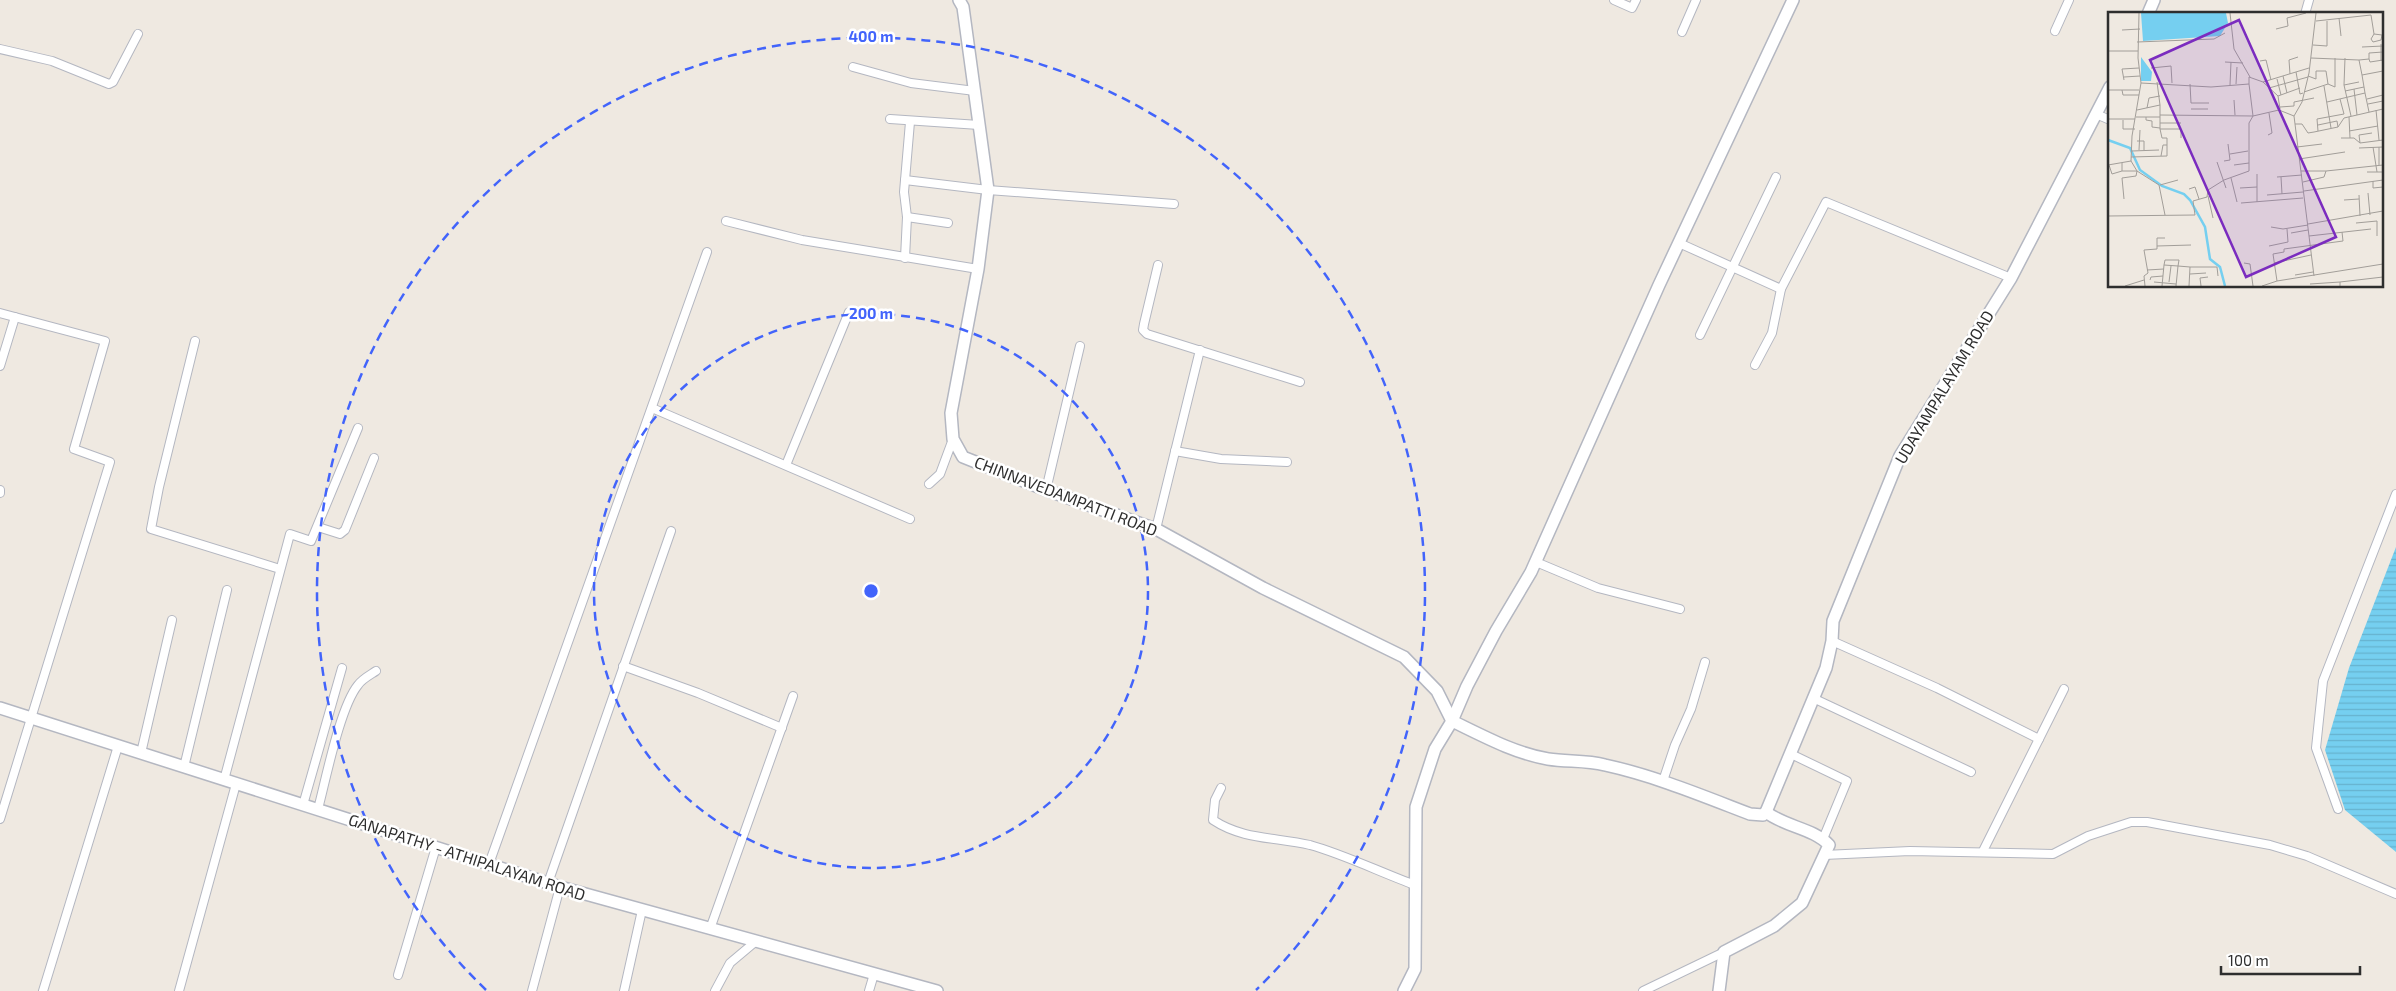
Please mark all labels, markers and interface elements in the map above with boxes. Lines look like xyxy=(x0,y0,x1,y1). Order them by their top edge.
inset map xyxy=(2108,12,2384,288)
text: 400 m xyxy=(849,27,893,45)
text: 200 m xyxy=(849,304,893,322)
street label: UDAYAMPALAYAM ROAD xyxy=(1890,307,1997,467)
street label: CHINNAVEDAMPATTI ROAD xyxy=(972,452,1160,539)
centre of rings xyxy=(862,582,880,600)
street label: GANAPATHY - ATHIPALAYAM ROAD xyxy=(346,809,588,904)
scale bar xyxy=(2221,944,2360,976)
text: 100 m xyxy=(2228,951,2269,969)

